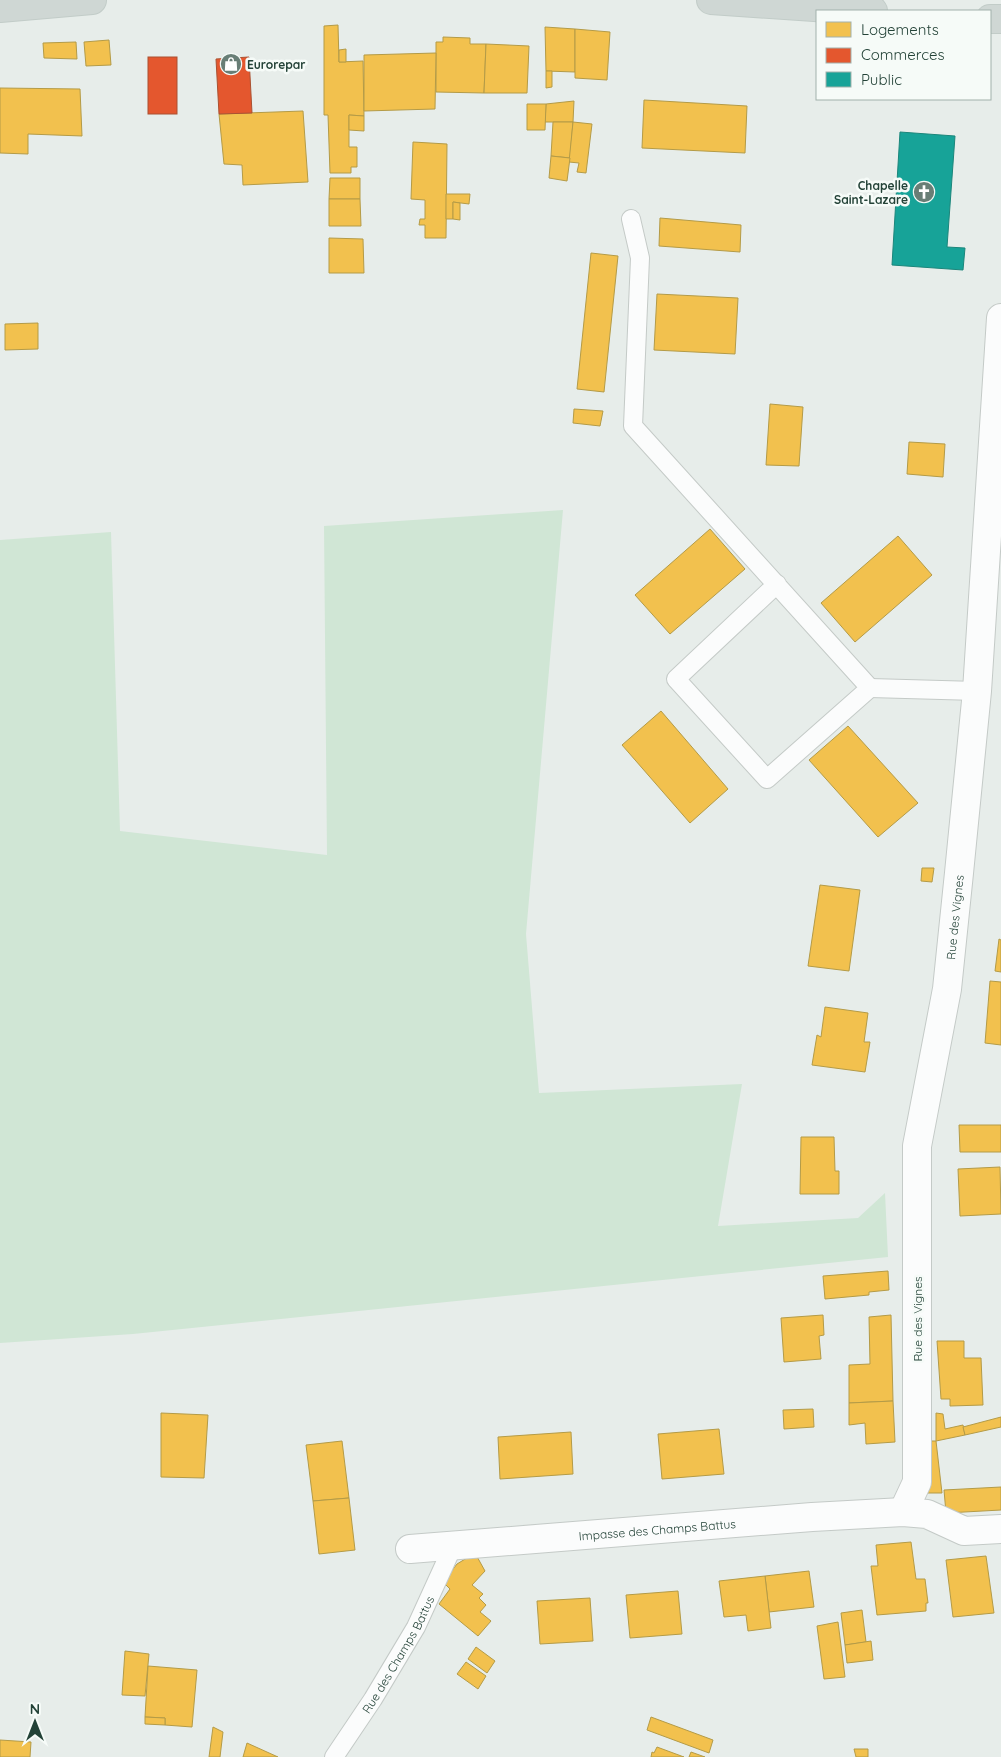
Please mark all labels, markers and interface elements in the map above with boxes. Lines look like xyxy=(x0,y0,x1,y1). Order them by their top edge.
legend xyxy=(816,10,991,100)
text: Logements xyxy=(861,20,939,39)
text: Commerces xyxy=(861,45,944,64)
shop icon: Eurorepar xyxy=(219,52,243,76)
place label: Eurorepar xyxy=(247,57,306,72)
text: Public xyxy=(861,70,902,89)
place label: Chapelle Saint-Lazare xyxy=(834,178,908,207)
church icon: Chapelle Saint-Lazare xyxy=(912,180,936,204)
street label: Rue des Vignes xyxy=(943,874,966,960)
street label: Rue des Vignes xyxy=(910,1276,925,1362)
street label: Impasse des Champs Battus xyxy=(578,1516,737,1543)
street label: Rue des Champs Battus xyxy=(358,1593,437,1716)
north arrow xyxy=(10,1697,60,1747)
text: N xyxy=(30,1700,40,1718)

